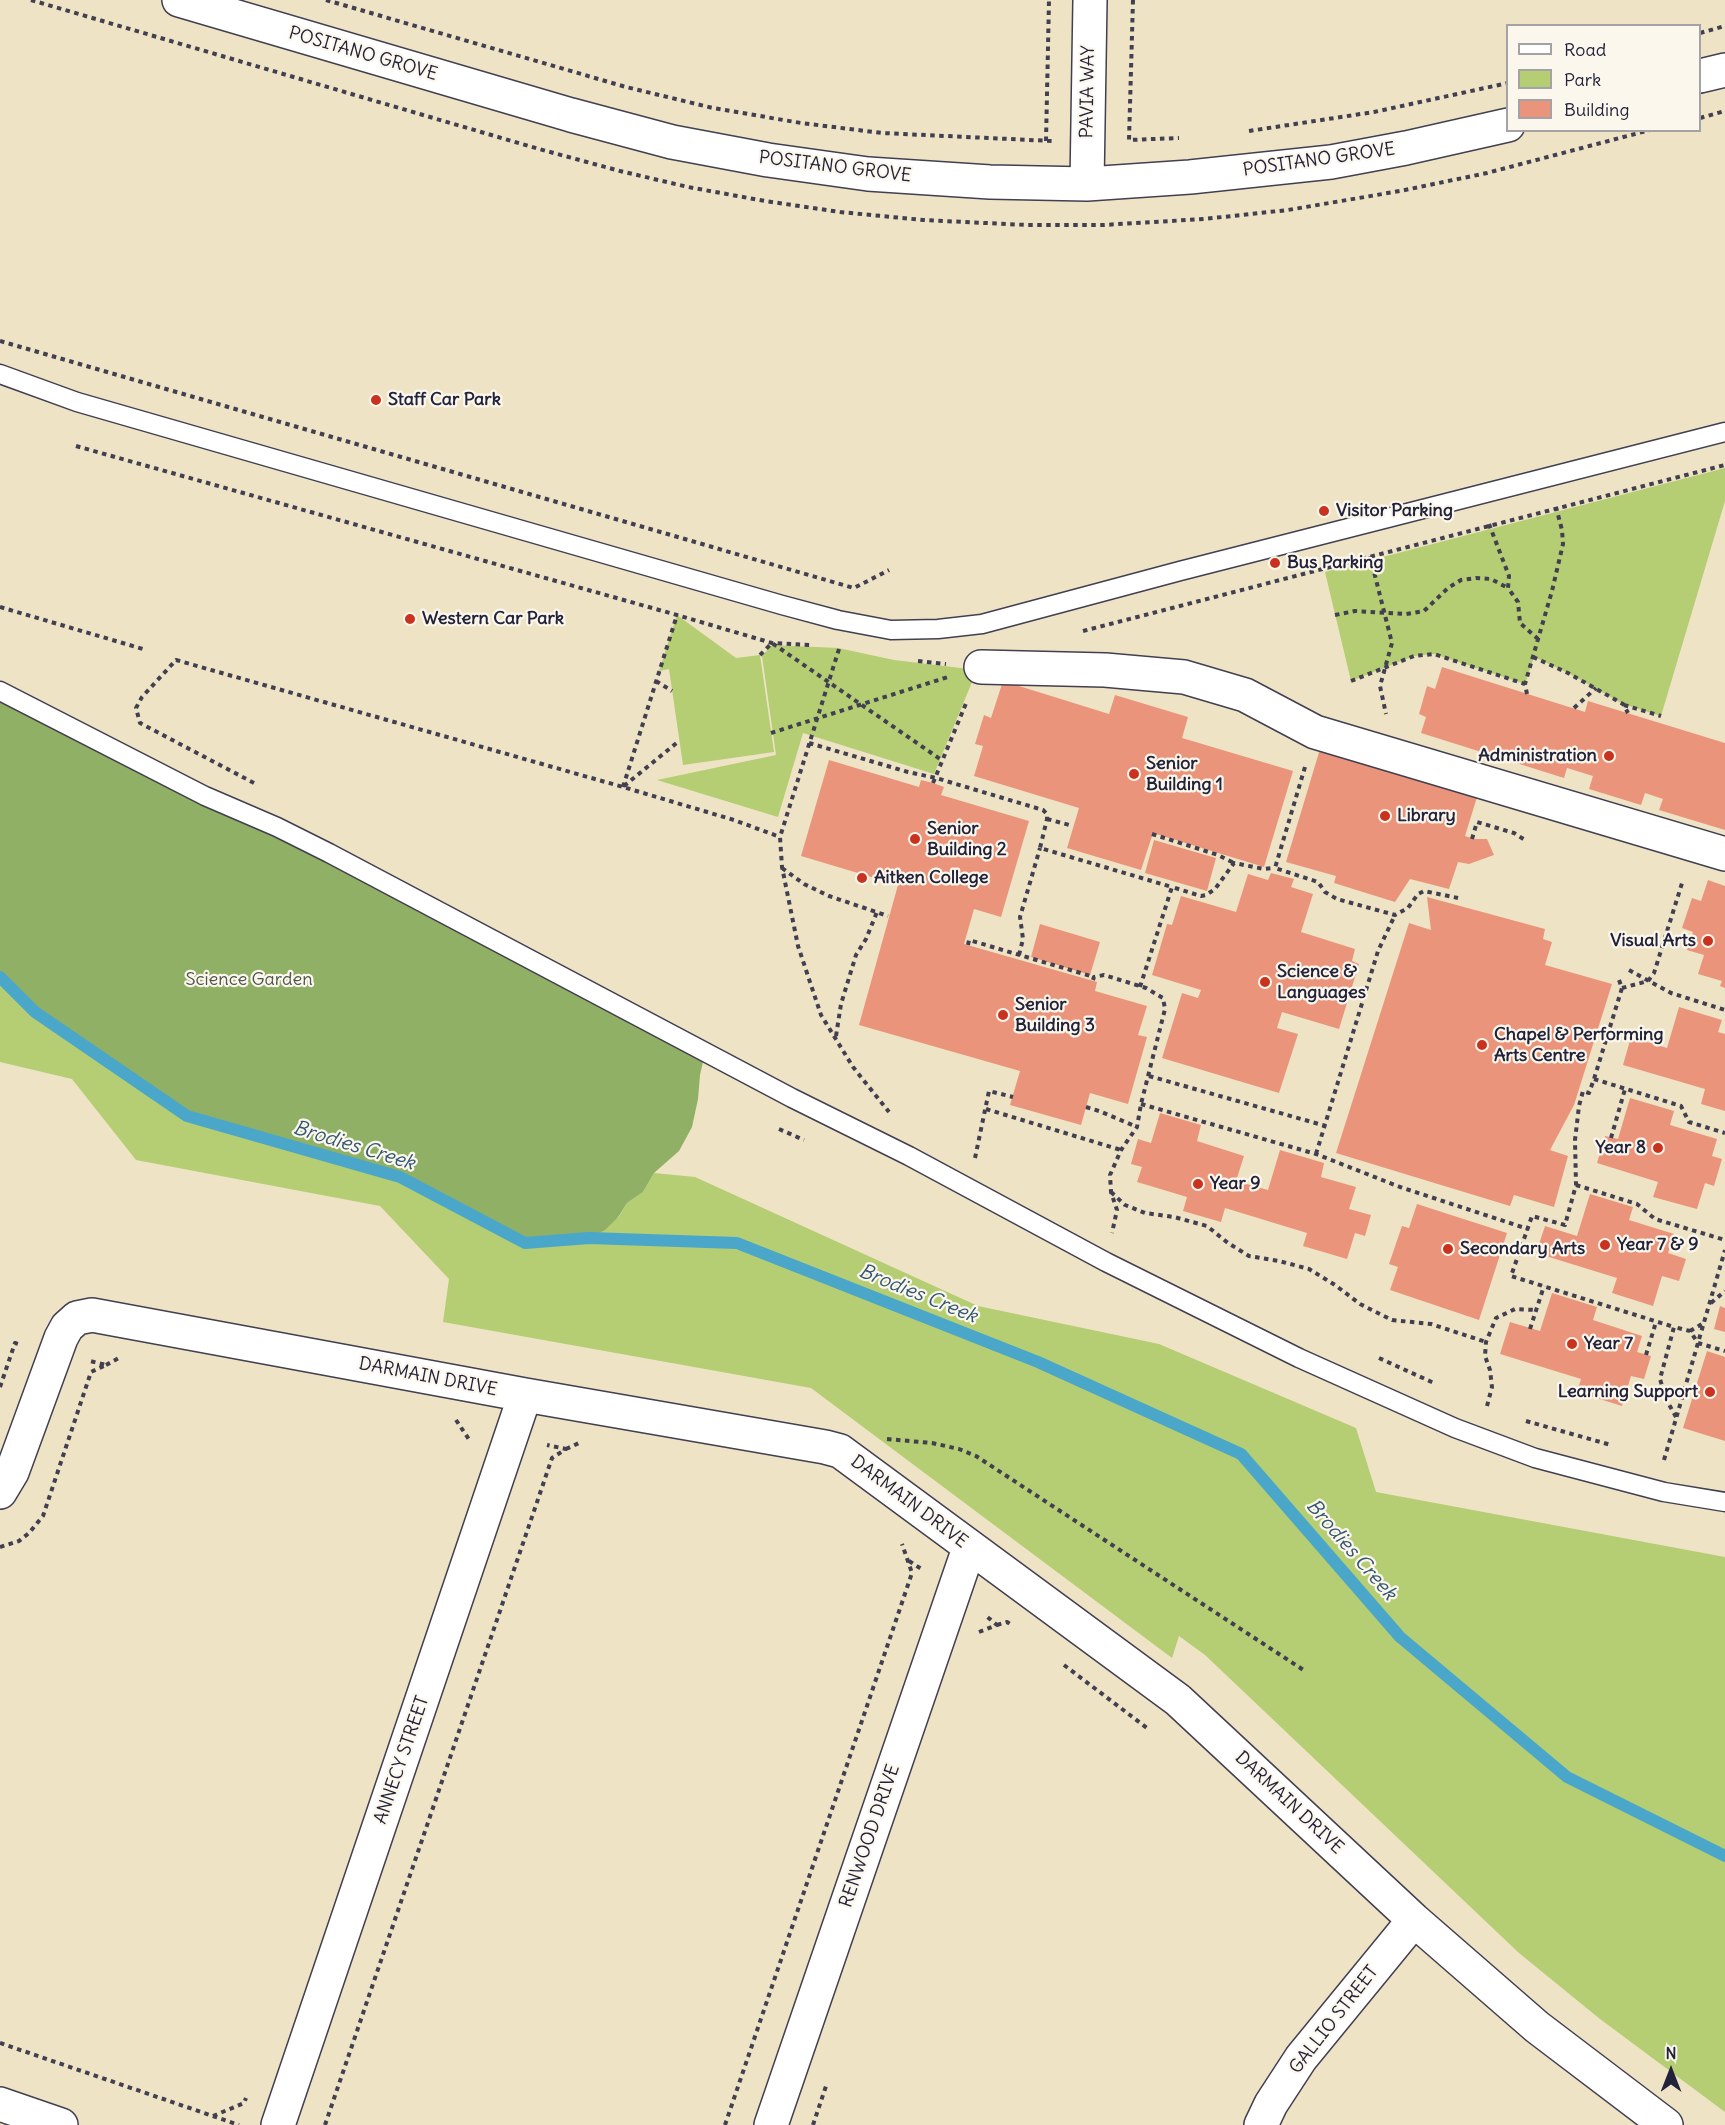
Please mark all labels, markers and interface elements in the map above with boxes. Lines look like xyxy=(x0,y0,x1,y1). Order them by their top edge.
street label: POSITANO GROVE xyxy=(286,22,440,86)
legend xyxy=(1506,24,1701,132)
text: Road xyxy=(1564,38,1606,61)
street label: PAVIA WAY xyxy=(1076,45,1100,139)
text: Park xyxy=(1564,68,1601,91)
text: Building xyxy=(1564,98,1629,121)
street label: POSITANO GROVE xyxy=(1242,139,1396,181)
street label: POSITANO GROVE xyxy=(758,147,912,187)
place label: Staff Car Park xyxy=(388,389,501,411)
marker: Staff Car Park xyxy=(369,393,383,407)
place label: Visitor Parking xyxy=(1336,500,1453,522)
marker: Visitor Parking xyxy=(1317,504,1331,518)
place label: Bus Parking xyxy=(1287,552,1383,574)
marker: Bus Parking xyxy=(1268,556,1282,570)
place label: Western Car Park xyxy=(422,608,564,630)
marker: Western Car Park xyxy=(403,612,417,626)
place label: Administration xyxy=(1478,745,1597,767)
marker: Administration xyxy=(1602,749,1616,763)
place label: Senior Building 1 xyxy=(1146,753,1223,795)
marker: Senior Building 1 xyxy=(1127,767,1141,781)
place label: Library xyxy=(1397,805,1456,827)
marker: Library xyxy=(1378,809,1392,823)
place label: Senior Building 2 xyxy=(927,818,1007,860)
marker: Senior Building 2 xyxy=(908,832,922,846)
place label: Aitken College xyxy=(874,867,988,889)
marker: Aitken College xyxy=(855,871,869,885)
place label: Visual Arts xyxy=(1610,930,1696,952)
marker: Visual Arts xyxy=(1701,934,1715,948)
place label: Science & Languages xyxy=(1277,961,1366,1004)
park label: Science Garden xyxy=(185,969,313,991)
marker: Science & Languages xyxy=(1258,975,1272,989)
place label: Senior Building 3 xyxy=(1015,994,1095,1036)
marker: Senior Building 3 xyxy=(996,1008,1010,1022)
place label: Chapel & Performing Arts Centre xyxy=(1494,1024,1663,1066)
marker: Chapel & Performing Arts Centre xyxy=(1475,1038,1489,1052)
water label: Brodies Creek xyxy=(290,1116,418,1176)
place label: Year 8 xyxy=(1595,1137,1646,1159)
marker: Year 8 xyxy=(1651,1141,1665,1155)
place label: Year 9 xyxy=(1210,1173,1261,1195)
marker: Year 9 xyxy=(1191,1177,1205,1191)
place label: Year 7 & 9 xyxy=(1617,1234,1699,1256)
place label: Secondary Arts xyxy=(1460,1238,1585,1260)
marker: Year 7 & 9 xyxy=(1598,1238,1612,1252)
marker: Secondary Arts xyxy=(1441,1242,1455,1256)
water label: Brodies Creek xyxy=(855,1259,981,1329)
place label: Year 7 xyxy=(1584,1333,1633,1355)
marker: Year 7 xyxy=(1565,1337,1579,1351)
street label: DARMAIN DRIVE xyxy=(357,1353,499,1401)
place label: Learning Support xyxy=(1558,1381,1698,1403)
marker: Learning Support xyxy=(1703,1385,1717,1399)
street label: DARMAIN DRIVE xyxy=(846,1451,972,1553)
water label: Brodies Creek xyxy=(1301,1495,1401,1605)
street label: ANNECY STREET xyxy=(370,1693,434,1827)
street label: DARMAIN DRIVE xyxy=(1230,1747,1348,1859)
street label: RENWOOD DRIVE xyxy=(835,1762,905,1910)
street label: GALLIO STREET xyxy=(1285,1962,1383,2078)
north arrow xyxy=(1641,2041,1701,2101)
text: N xyxy=(1665,2043,1677,2063)

